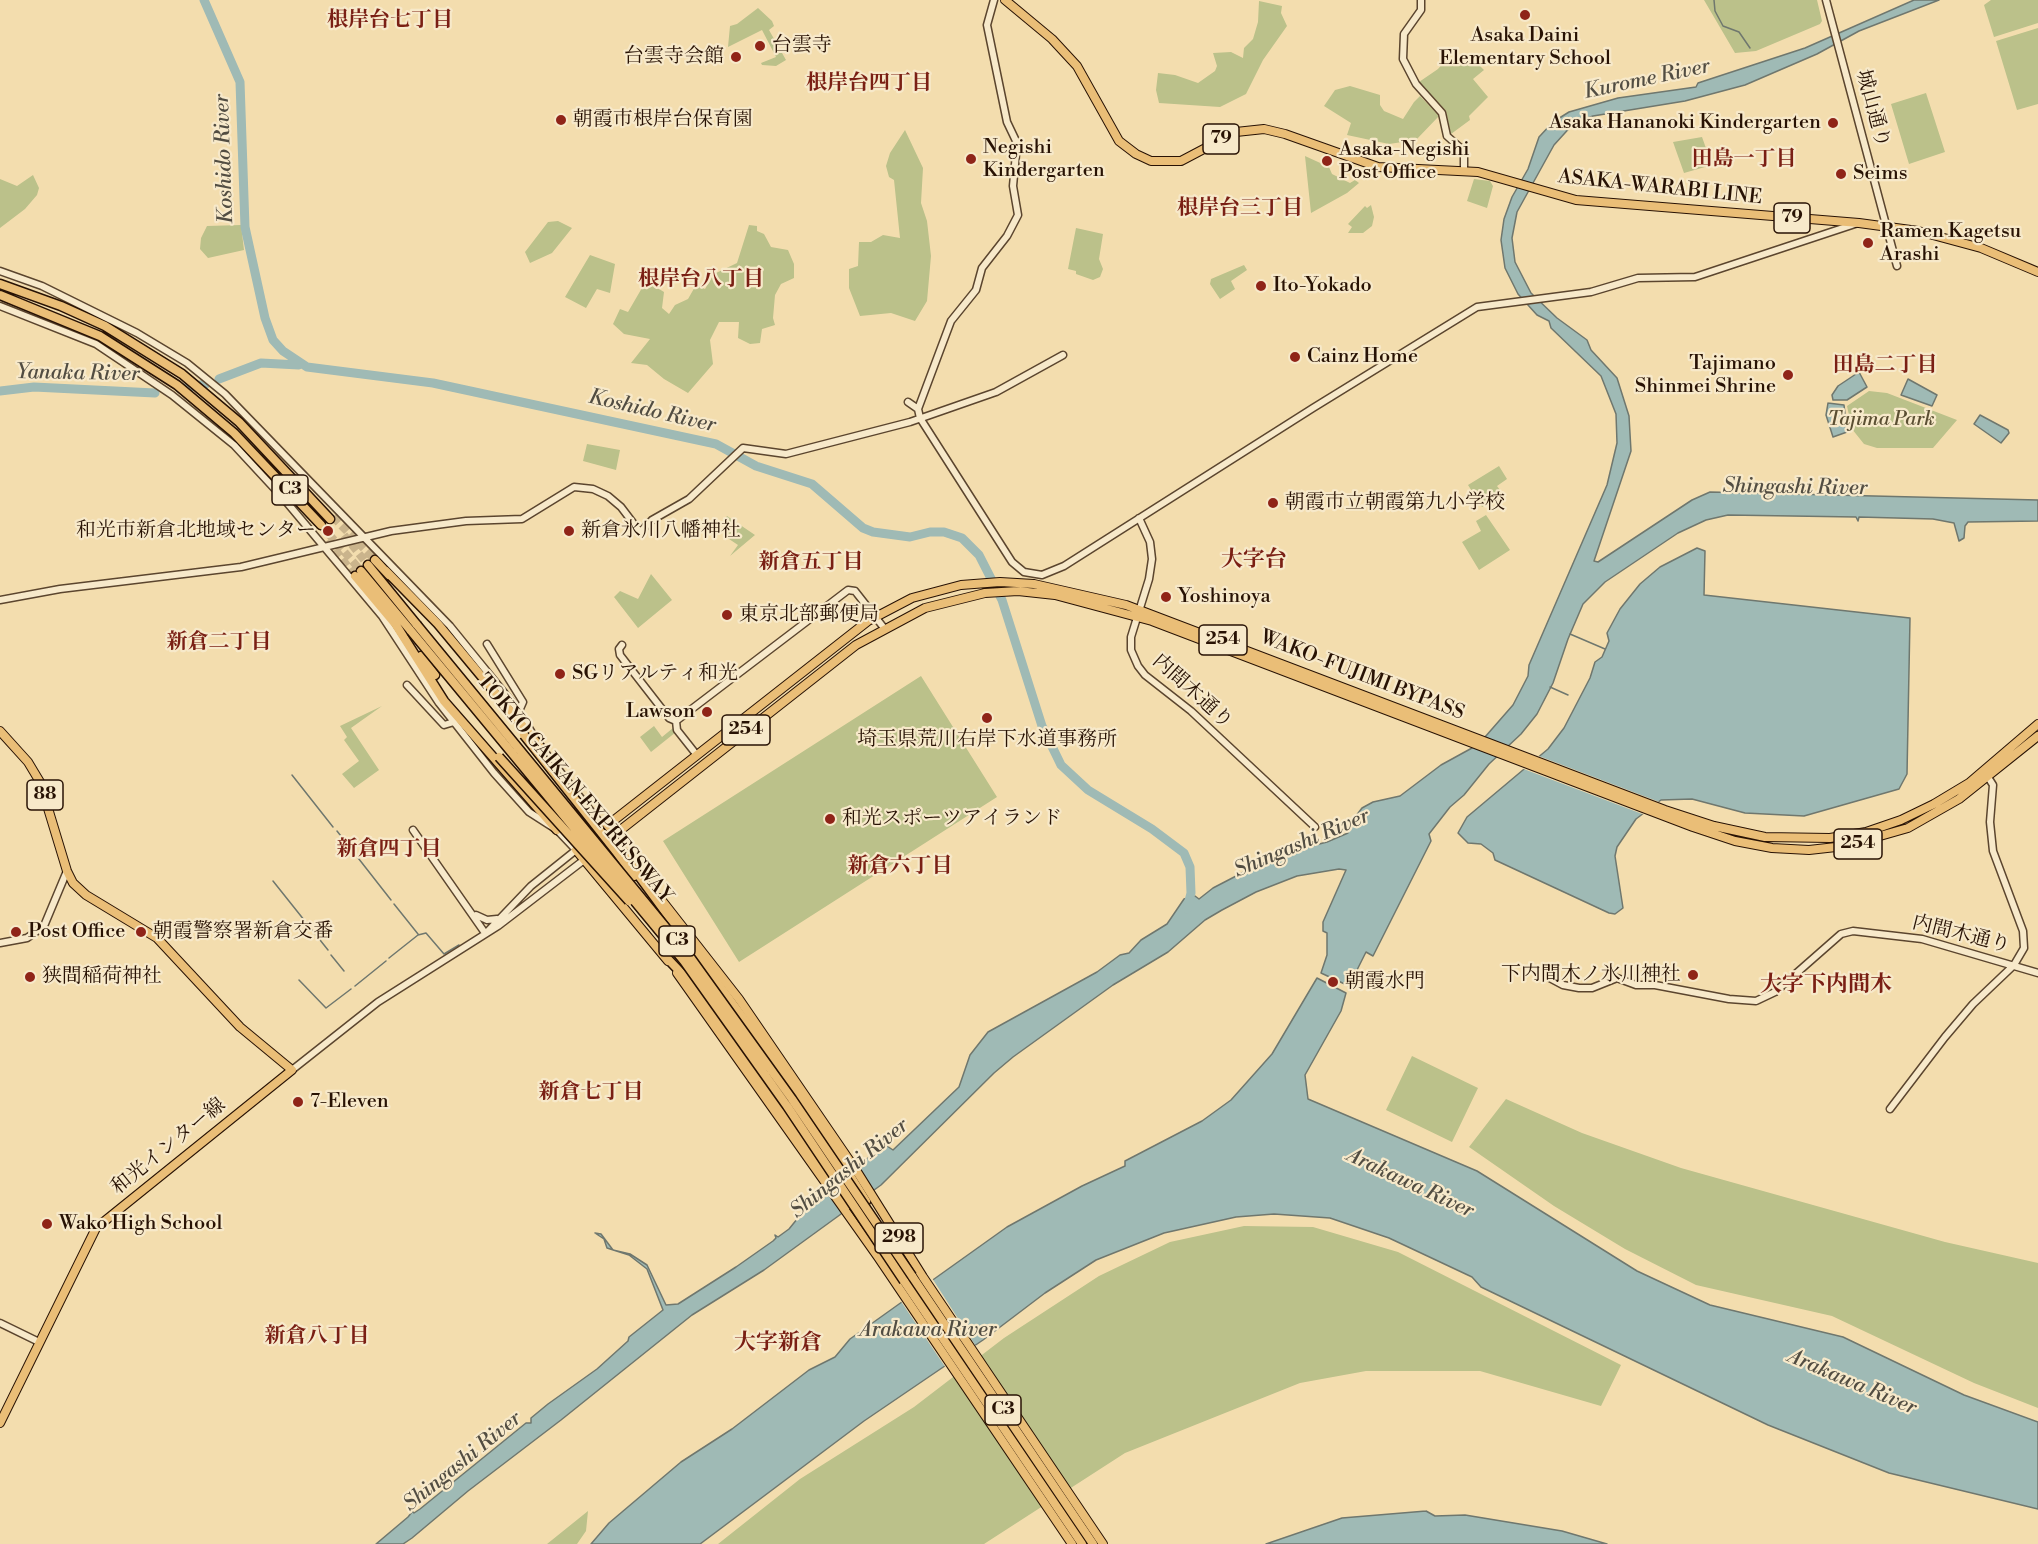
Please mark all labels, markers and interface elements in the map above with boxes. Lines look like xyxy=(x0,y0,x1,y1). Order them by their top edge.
district label: 根岸台七丁目 xyxy=(327,8,453,34)
marker: Asaka Daini Elementary School xyxy=(1518,8,1532,22)
place label: Asaka Daini Elementary School xyxy=(1439,24,1611,71)
place label: 台雲寺 xyxy=(772,34,832,58)
marker: 台雲寺 xyxy=(753,39,767,53)
place label: 台雲寺会館 xyxy=(624,45,724,69)
marker: 台雲寺会館 xyxy=(729,50,743,64)
water label: Kurome River xyxy=(1581,54,1713,106)
street label: 城山通り xyxy=(1850,67,1894,151)
district label: 根岸台四丁目 xyxy=(806,71,932,97)
water label: Koshido River xyxy=(210,94,240,224)
place label: 朝霞市根岸台保育園 xyxy=(573,108,753,132)
place label: Asaka Hananoki Kindergarten xyxy=(1549,111,1821,135)
marker: 朝霞市根岸台保育園 xyxy=(554,113,568,127)
marker: Asaka Hananoki Kindergarten xyxy=(1826,116,1840,130)
road number: 79 xyxy=(1203,124,1239,154)
place label: Negishi Kindergarten xyxy=(983,136,1105,183)
place label: Asaka-Negishi Post Office xyxy=(1339,138,1470,185)
district label: 田島一丁目 xyxy=(1692,147,1796,173)
marker: Negishi Kindergarten xyxy=(964,152,978,166)
marker: Asaka-Negishi Post Office xyxy=(1320,154,1334,168)
place label: Seims xyxy=(1853,162,1907,186)
street label: ASAKA-WARABI LINE xyxy=(1557,165,1763,211)
marker: Seims xyxy=(1834,167,1848,181)
district label: 根岸台三丁目 xyxy=(1177,196,1303,222)
road number: 79 xyxy=(1774,203,1810,233)
place label: Ramen Kagetsu Arashi xyxy=(1880,220,2021,267)
marker: Ramen Kagetsu Arashi xyxy=(1861,236,1875,250)
district label: 根岸台八丁目 xyxy=(638,267,764,293)
place label: Ito-Yokado xyxy=(1273,274,1372,298)
marker: Ito-Yokado xyxy=(1254,279,1268,293)
place label: Cainz Home xyxy=(1307,345,1418,369)
marker: Cainz Home xyxy=(1288,350,1302,364)
place label: Tajimano Shinmei Shrine xyxy=(1635,352,1776,399)
district label: 田島二丁目 xyxy=(1833,353,1937,379)
water label: Yanaka River xyxy=(16,360,140,388)
marker: Tajimano Shinmei Shrine xyxy=(1781,368,1795,382)
water label: Koshido River xyxy=(586,385,718,439)
park label: Tajima Park xyxy=(1827,408,1935,432)
water label: Shingashi River xyxy=(1722,474,1868,502)
road number: C3 xyxy=(272,475,308,505)
place label: 朝霞市立朝霞第九小学校 xyxy=(1285,491,1505,515)
marker: 朝霞市立朝霞第九小学校 xyxy=(1266,496,1280,510)
place label: 和光市新倉北地域センター xyxy=(76,519,316,543)
place label: 新倉氷川八幡神社 xyxy=(581,519,741,543)
marker: 和光市新倉北地域センター xyxy=(321,524,335,538)
marker: 新倉氷川八幡神社 xyxy=(562,524,576,538)
district label: 大字台 xyxy=(1221,548,1287,574)
district label: 新倉五丁目 xyxy=(759,550,863,576)
place label: Yoshinoya xyxy=(1178,585,1271,609)
marker: Yoshinoya xyxy=(1159,590,1173,604)
place label: 東京北部郵便局 xyxy=(739,603,879,627)
marker: 東京北部郵便局 xyxy=(720,608,734,622)
road number: 254 xyxy=(1199,625,1247,655)
street label: WAKO-FUJIMI BYPASS xyxy=(1256,626,1468,726)
district label: 新倉二丁目 xyxy=(167,630,271,656)
street label: 内間木通り xyxy=(1147,650,1237,734)
place label: SGリアルティ和光 xyxy=(572,662,738,686)
marker: SGリアルティ和光 xyxy=(553,667,567,681)
street label: TOKYO GAIKAN EXPRESSWAY xyxy=(471,670,677,908)
place label: Lawson xyxy=(626,700,695,724)
marker: Lawson xyxy=(700,705,714,719)
marker: 埼玉県荒川右岸下水道事務所 xyxy=(980,711,994,725)
road number: 254 xyxy=(722,715,770,745)
place label: 埼玉県荒川右岸下水道事務所 xyxy=(857,728,1117,752)
road number: 88 xyxy=(27,780,63,810)
water label: Shingashi River xyxy=(1230,804,1374,884)
place label: 和光スポーツアイランド xyxy=(842,807,1062,831)
marker: 和光スポーツアイランド xyxy=(823,812,837,826)
road number: 254 xyxy=(1834,829,1882,859)
district label: 新倉四丁目 xyxy=(337,837,441,863)
district label: 新倉六丁目 xyxy=(848,854,952,880)
street label: 内間木通り xyxy=(1910,911,2012,959)
place label: Post Office xyxy=(28,920,125,944)
place label: 朝霞警察署新倉交番 xyxy=(153,920,333,944)
marker: Post Office xyxy=(9,925,23,939)
marker: 朝霞警察署新倉交番 xyxy=(134,925,148,939)
road number: C3 xyxy=(659,926,695,956)
place label: 下内間木ノ氷川神社 xyxy=(1501,963,1681,987)
place label: 狭間稲荷神社 xyxy=(42,965,162,989)
marker: 下内間木ノ氷川神社 xyxy=(1686,968,1700,982)
marker: 狭間稲荷神社 xyxy=(23,970,37,984)
place label: 朝霞水門 xyxy=(1345,970,1425,994)
district label: 大字下内間木 xyxy=(1760,973,1892,999)
marker: 朝霞水門 xyxy=(1326,975,1340,989)
district label: 新倉七丁目 xyxy=(539,1080,643,1106)
place label: 7-Eleven xyxy=(310,1090,389,1114)
street label: 和光インター線 xyxy=(107,1094,231,1200)
marker: 7-Eleven xyxy=(291,1095,305,1109)
water label: Shingashi River xyxy=(786,1114,914,1224)
water label: Arakawa River xyxy=(1342,1144,1478,1224)
place label: Wako High School xyxy=(59,1212,222,1236)
marker: Wako High School xyxy=(40,1217,54,1231)
road number: 298 xyxy=(875,1223,923,1253)
water label: Arakawa River xyxy=(859,1318,997,1344)
district label: 新倉八丁目 xyxy=(265,1324,369,1350)
district label: 大字新倉 xyxy=(734,1331,822,1357)
water label: Arakawa River xyxy=(1784,1345,1920,1421)
road number: C3 xyxy=(985,1395,1021,1425)
water label: Shingashi River xyxy=(399,1407,527,1517)

